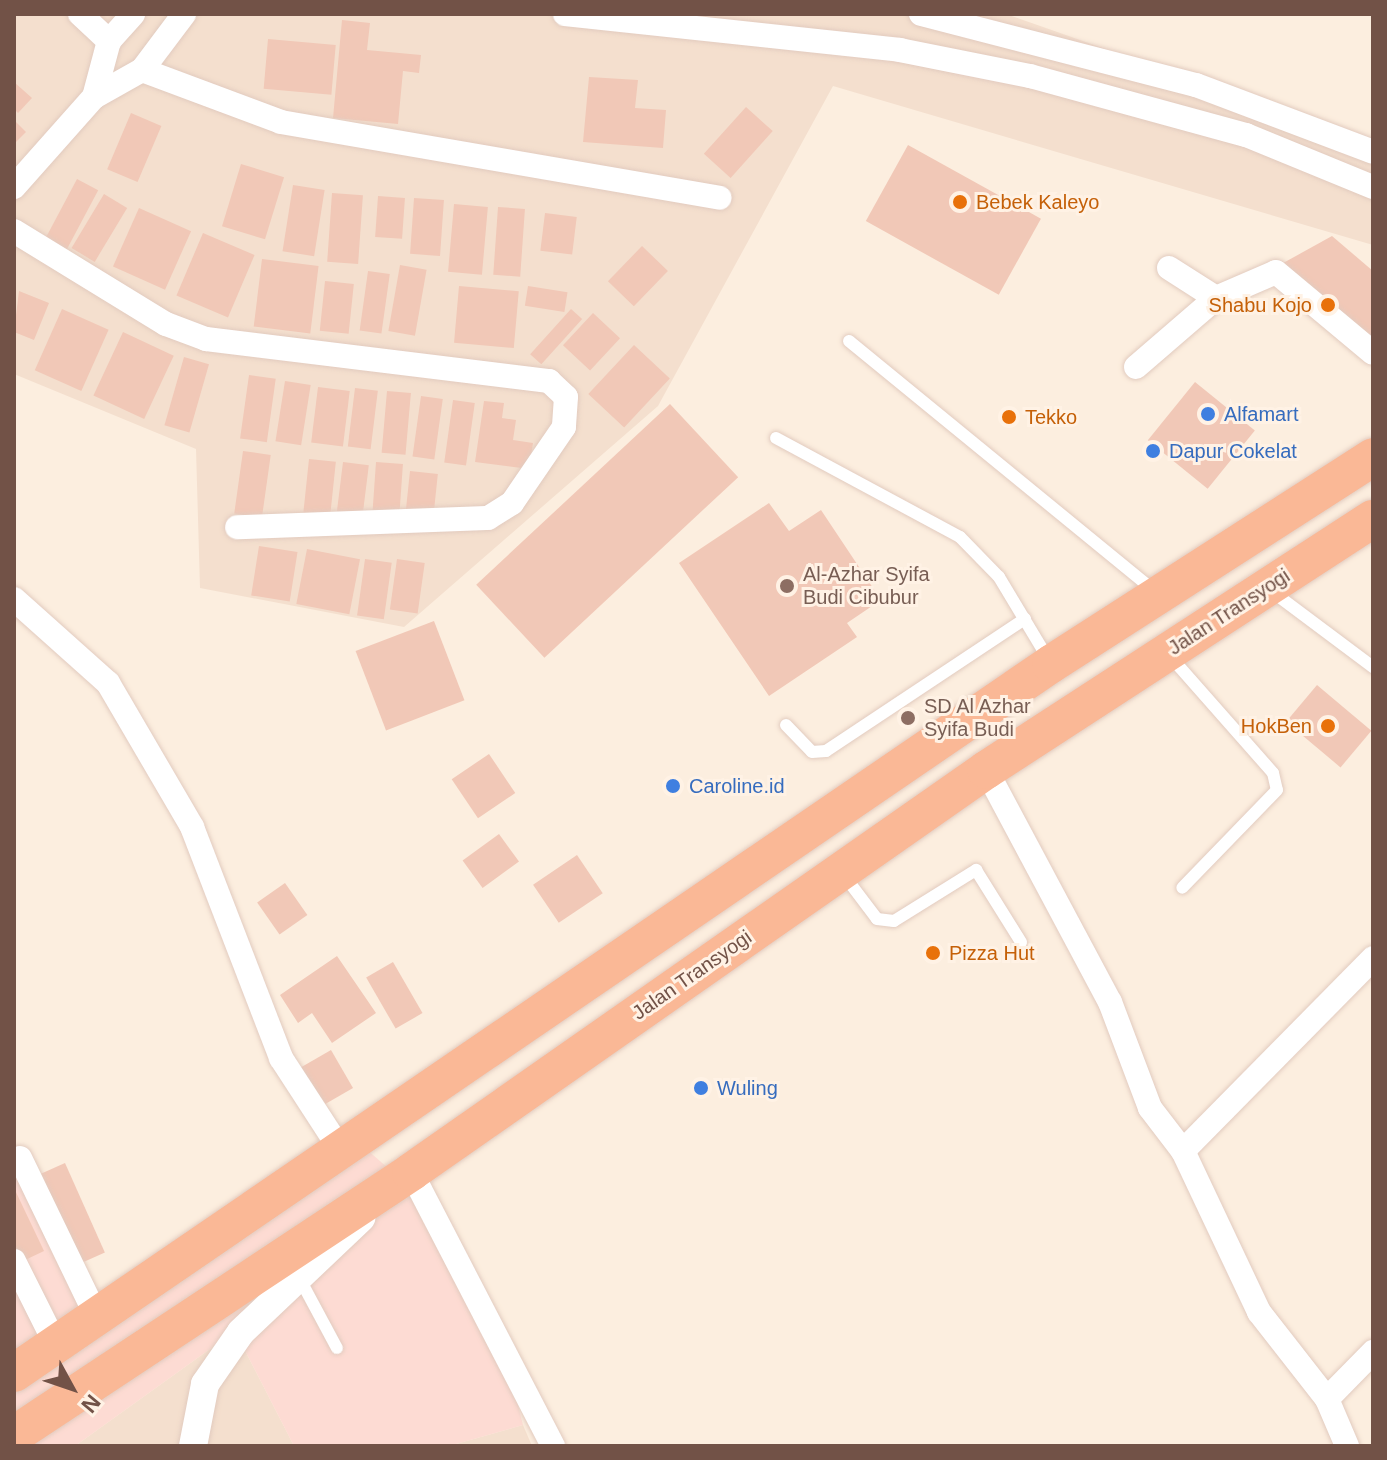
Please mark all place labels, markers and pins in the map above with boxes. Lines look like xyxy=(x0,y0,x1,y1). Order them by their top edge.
place label: Bebek Kaleyo xyxy=(976,190,1099,214)
marker: Bebek Kaleyo xyxy=(951,193,969,211)
place label: Shabu Kojo xyxy=(1209,293,1312,317)
marker: Shabu Kojo xyxy=(1319,296,1337,314)
place label: Alfamart xyxy=(1224,402,1298,426)
place label: Tekko xyxy=(1025,405,1077,429)
marker: Alfamart xyxy=(1199,405,1217,423)
marker: Tekko xyxy=(1000,408,1018,426)
place label: Dapur Cokelat xyxy=(1169,439,1297,463)
marker: Dapur Cokelat xyxy=(1144,442,1162,460)
place label: Al-Azhar Syifa Budi Cibubur xyxy=(803,562,930,609)
marker: Al-Azhar Syifa Budi Cibubur xyxy=(778,577,796,595)
place label: SD Al Azhar Syifa Budi xyxy=(924,694,1033,741)
marker: SD Al Azhar Syifa Budi xyxy=(899,709,917,727)
place label: HokBen xyxy=(1241,714,1312,738)
marker: HokBen xyxy=(1319,717,1337,735)
place label: Caroline.id xyxy=(689,774,785,798)
marker: Caroline.id xyxy=(664,777,682,795)
place label: Pizza Hut xyxy=(949,941,1035,965)
marker: Pizza Hut xyxy=(924,944,942,962)
place label: Wuling xyxy=(717,1076,778,1100)
marker: Wuling xyxy=(692,1079,710,1097)

